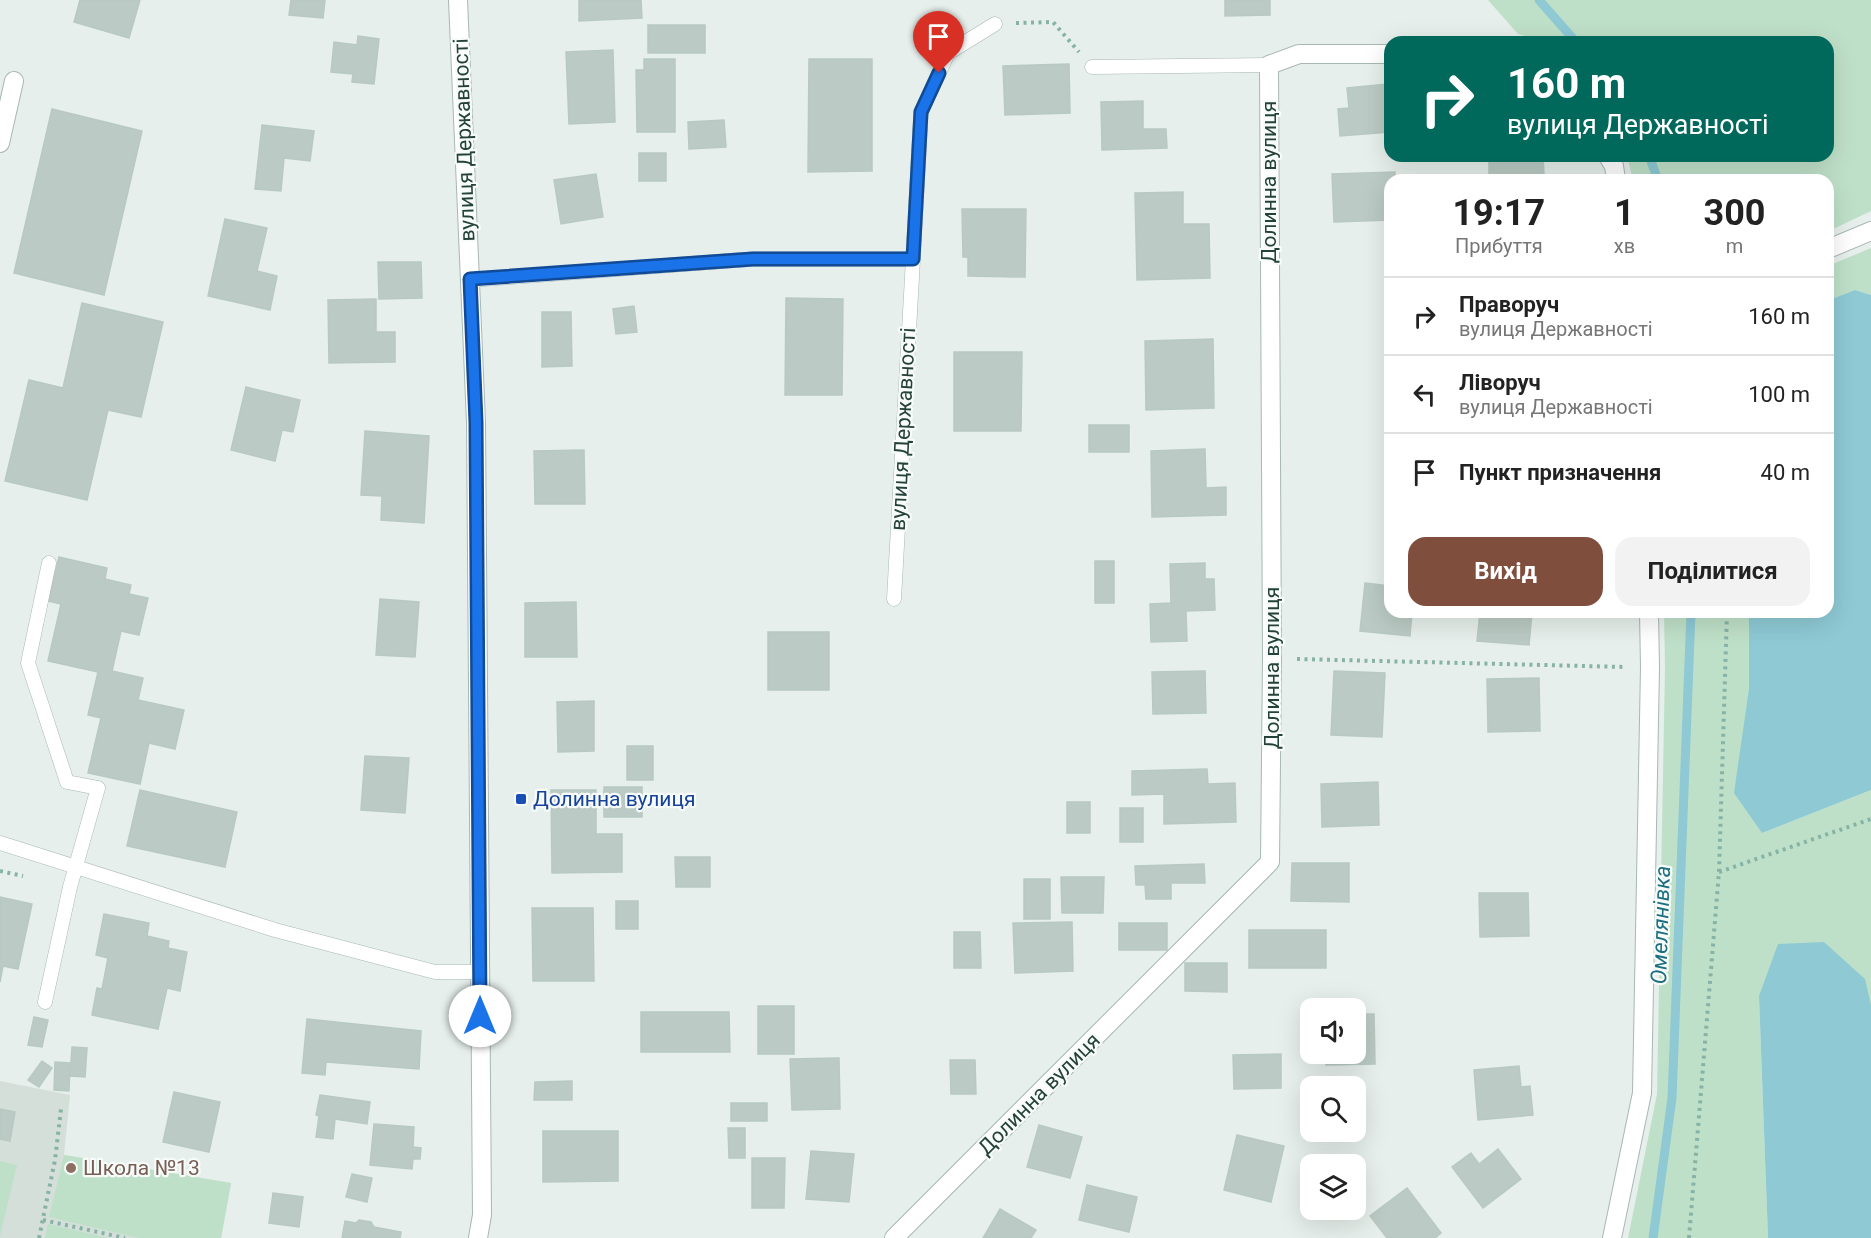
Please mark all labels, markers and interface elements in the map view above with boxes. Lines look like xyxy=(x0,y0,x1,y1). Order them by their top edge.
pin xyxy=(913,11,964,73)
icon: arrive xyxy=(922,20,955,53)
street label: вулиця Державності xyxy=(448,38,480,242)
text: 160 m xyxy=(1507,59,1626,108)
icon: right xyxy=(1408,60,1486,138)
street label: Долинна вулиця xyxy=(1257,101,1281,263)
text: вулиця Державності xyxy=(1507,109,1768,141)
text: 19:17 xyxy=(1452,192,1545,234)
text: 1 xyxy=(1614,192,1635,234)
text: 300 xyxy=(1704,192,1766,234)
text: Прибуття xyxy=(1455,234,1543,258)
text: хв xyxy=(1614,234,1635,258)
text: m xyxy=(1726,234,1743,258)
text: Праворуч xyxy=(1459,292,1559,317)
icon: right xyxy=(1408,300,1441,333)
text: 160 m xyxy=(1748,304,1810,329)
text: вулиця Державності xyxy=(1459,317,1653,341)
street label: вулиця Державності xyxy=(886,327,920,531)
text: Ліворуч xyxy=(1459,370,1541,395)
icon: left xyxy=(1408,378,1441,411)
text: 100 m xyxy=(1748,382,1810,407)
text: вулиця Державності xyxy=(1459,395,1653,419)
icon: arrive xyxy=(1408,456,1441,489)
text: Пункт призначення xyxy=(1459,460,1661,485)
text: 40 m xyxy=(1761,460,1810,485)
button: Вихід xyxy=(1408,537,1603,606)
button: Поділитися xyxy=(1615,537,1810,606)
street label: Долинна вулиця xyxy=(1260,587,1284,749)
place label: Долинна вулиця xyxy=(533,787,695,811)
marker: Долинна вулиця xyxy=(514,792,528,806)
water label: Омелянівка xyxy=(1646,865,1675,985)
position arrow xyxy=(448,984,512,1048)
map controls xyxy=(1300,998,1366,1220)
button: sound xyxy=(1300,998,1366,1064)
street label: Долинна вулиця xyxy=(973,1028,1105,1160)
button: search xyxy=(1300,1076,1366,1142)
button: layers xyxy=(1300,1154,1366,1220)
place label: Школа №13 xyxy=(83,1156,200,1180)
marker: Школа №13 xyxy=(64,1161,78,1175)

